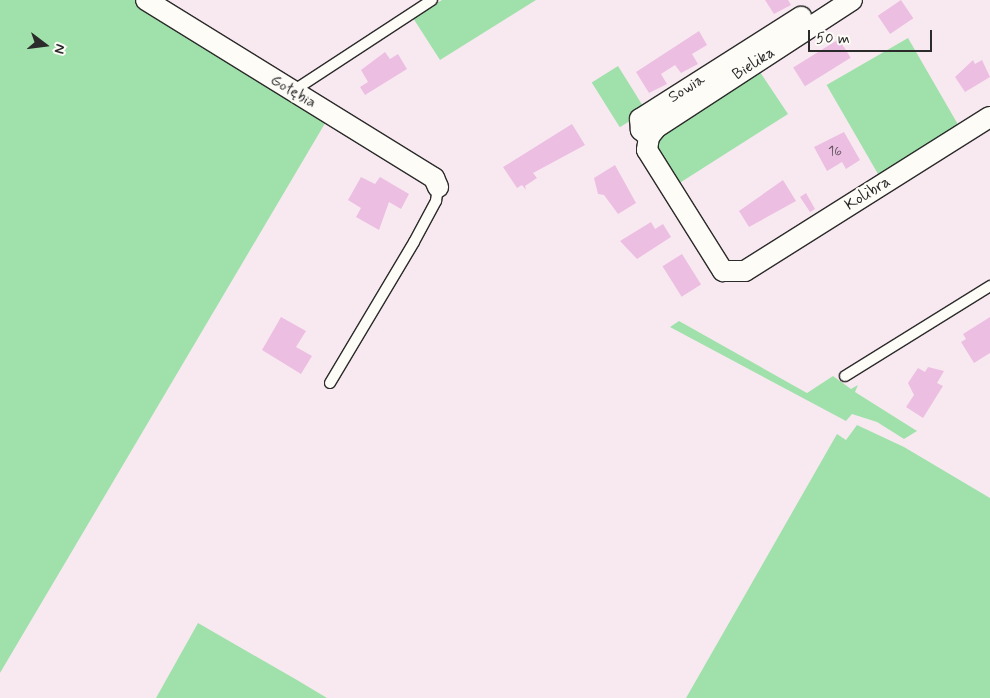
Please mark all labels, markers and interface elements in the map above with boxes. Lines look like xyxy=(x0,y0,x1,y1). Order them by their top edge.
north arrow xyxy=(20,20,70,70)
scale bar xyxy=(810,20,934,52)
text: 50 m xyxy=(816,29,850,49)
text: N xyxy=(50,42,69,56)
street label: Bielika xyxy=(729,43,779,85)
street label: Sowia xyxy=(665,70,709,108)
street label: Gołębia xyxy=(267,71,319,113)
house number: 16 xyxy=(828,143,842,159)
street label: Kolibra xyxy=(842,173,894,215)

